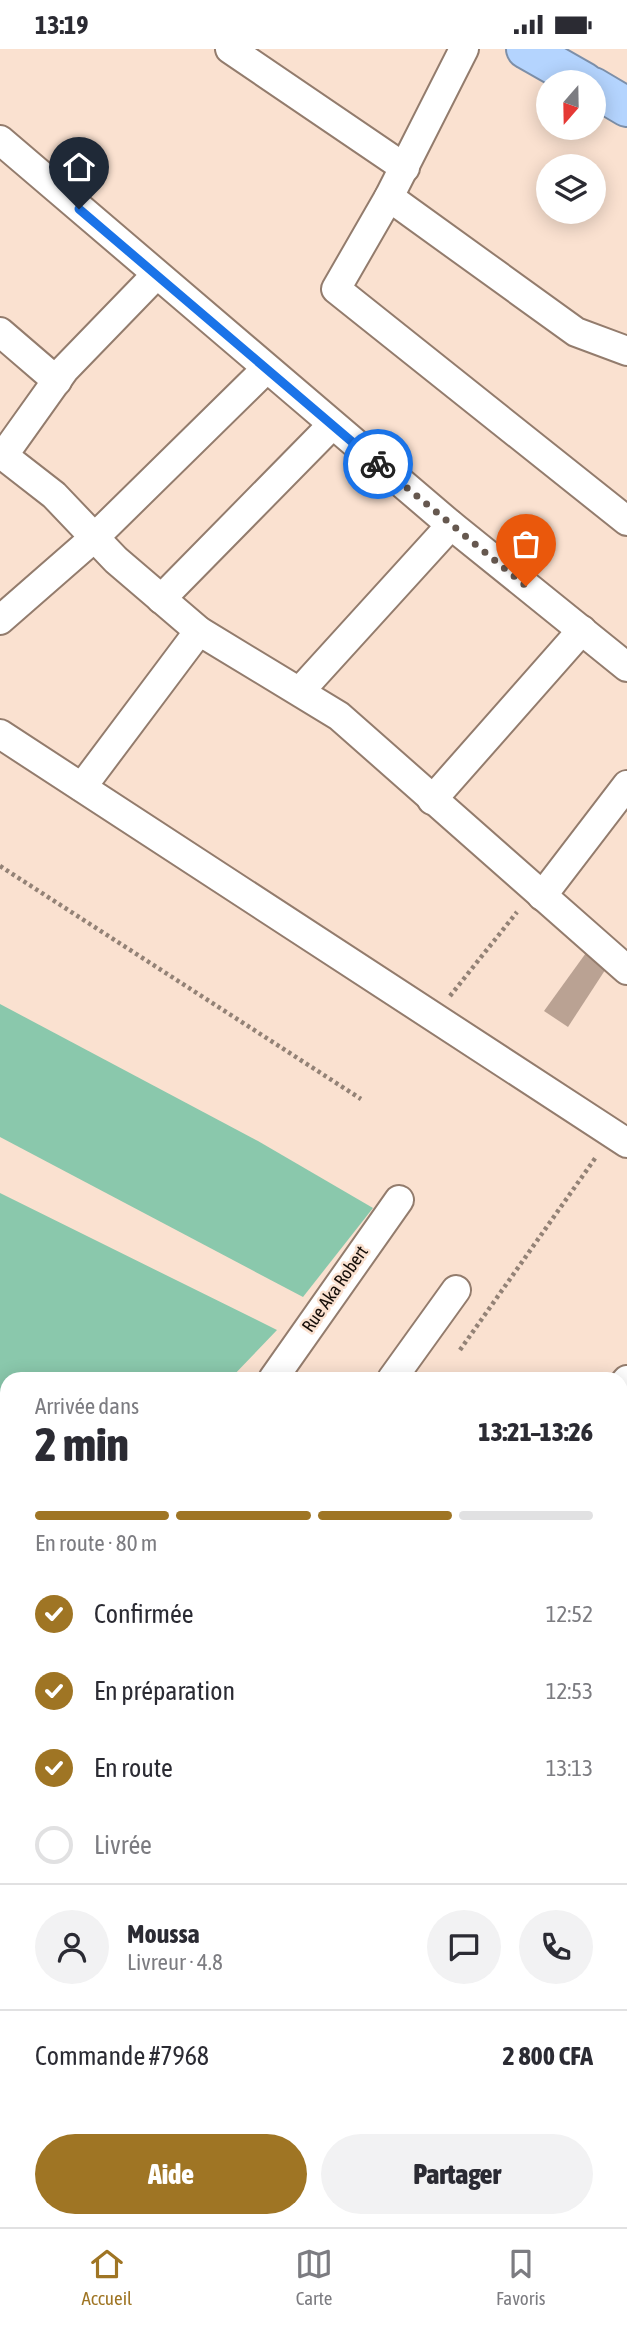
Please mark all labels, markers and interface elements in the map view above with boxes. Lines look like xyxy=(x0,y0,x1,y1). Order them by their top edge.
text: 13:19 xyxy=(35,10,89,40)
north arrow xyxy=(536,70,606,140)
map controls xyxy=(536,70,606,224)
pin xyxy=(49,137,109,209)
icon: home xyxy=(60,148,98,186)
button: layers xyxy=(536,154,606,224)
courier xyxy=(343,429,413,499)
icon: bike xyxy=(359,445,397,483)
pin xyxy=(496,514,556,586)
icon: bag xyxy=(507,525,545,563)
street label: Rue Aka Robert xyxy=(297,1242,372,1336)
text: Arrivée dans xyxy=(35,1393,139,1419)
text: 13:21–13:26 xyxy=(478,1417,593,1447)
text: 2 min xyxy=(35,1418,129,1471)
text: En route · 80 m xyxy=(35,1530,157,1556)
icon: check xyxy=(35,1595,73,1633)
text: Confirmée xyxy=(94,1599,194,1629)
text: 12:52 xyxy=(546,1601,593,1627)
icon: check xyxy=(35,1672,73,1710)
text: En préparation xyxy=(94,1676,235,1706)
text: 12:53 xyxy=(546,1678,593,1704)
icon: check xyxy=(35,1749,73,1787)
text: En route xyxy=(94,1753,173,1783)
text: 13:13 xyxy=(546,1755,593,1781)
text: Livrée xyxy=(94,1830,152,1860)
button: person xyxy=(35,1910,109,1984)
button: chat xyxy=(427,1910,501,1984)
button: phone xyxy=(519,1910,593,1984)
text: Moussa xyxy=(127,1919,200,1949)
text: Livreur · 4.8 xyxy=(127,1949,223,1975)
text: Commande #7968 xyxy=(35,2041,209,2071)
text: 2 800 CFA xyxy=(503,2041,593,2071)
button: Aide xyxy=(35,2134,307,2214)
button: Partager xyxy=(321,2134,593,2214)
tab: Accueil xyxy=(82,2245,132,2309)
tab: Carte xyxy=(295,2245,333,2309)
tab: Favoris xyxy=(496,2245,545,2309)

